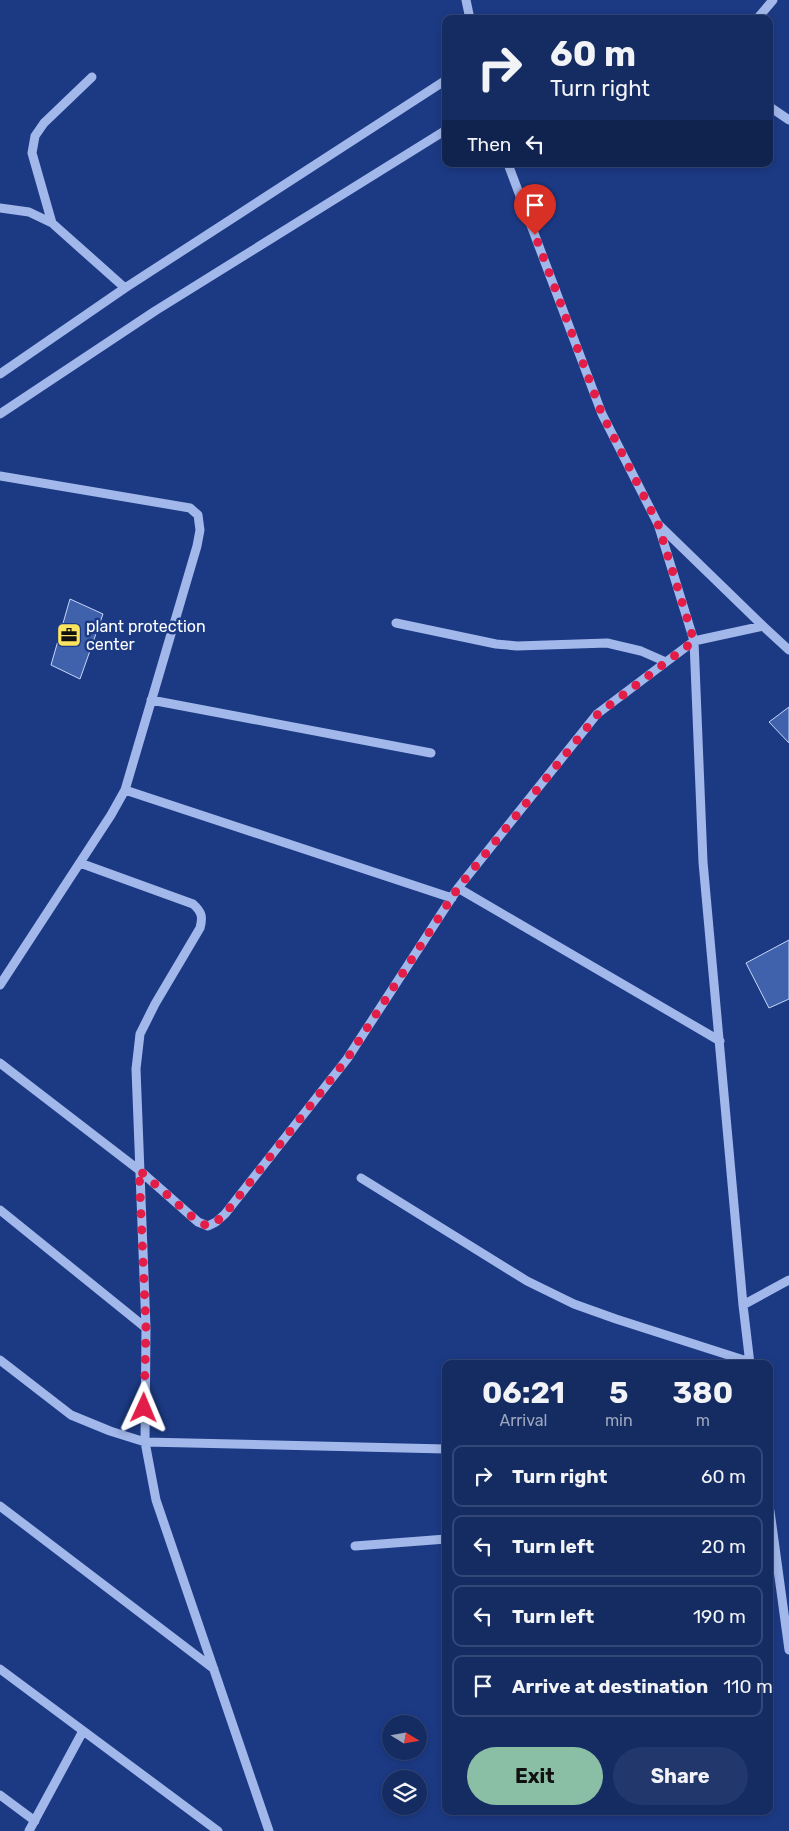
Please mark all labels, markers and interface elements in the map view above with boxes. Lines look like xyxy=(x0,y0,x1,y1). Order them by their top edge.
text: 60 m xyxy=(550,33,636,75)
icon: right xyxy=(467,35,532,100)
text: Turn right xyxy=(550,75,650,102)
icon: left xyxy=(521,130,549,158)
text: Then xyxy=(467,133,511,156)
pin xyxy=(514,184,556,235)
icon: arrive xyxy=(521,191,549,219)
place label: plant protection center xyxy=(86,617,206,654)
office icon: plant protection center xyxy=(56,622,82,648)
text: 06:21 xyxy=(482,1375,565,1411)
text: 5 xyxy=(609,1375,628,1411)
text: 380 xyxy=(673,1375,733,1411)
position arrow xyxy=(117,1381,169,1433)
text: Arrival xyxy=(499,1411,547,1430)
text: min xyxy=(605,1411,633,1430)
text: m xyxy=(696,1411,710,1430)
icon: right xyxy=(469,1462,497,1490)
text: Turn right xyxy=(512,1465,607,1488)
text: 60 m xyxy=(701,1465,746,1488)
icon: left xyxy=(469,1532,497,1560)
text: Turn left xyxy=(512,1535,594,1558)
text: 20 m xyxy=(701,1535,746,1558)
icon: left xyxy=(469,1602,497,1630)
text: Turn left xyxy=(512,1605,594,1628)
text: 190 m xyxy=(693,1605,746,1628)
icon: arrive xyxy=(469,1672,497,1700)
text: Arrive at destination xyxy=(512,1675,708,1698)
text: 110 m xyxy=(723,1675,773,1698)
north arrow xyxy=(382,1715,428,1760)
map controls xyxy=(382,1715,427,1815)
button: Exit xyxy=(467,1747,603,1805)
button: Share xyxy=(613,1747,748,1805)
button: layers xyxy=(382,1770,427,1815)

